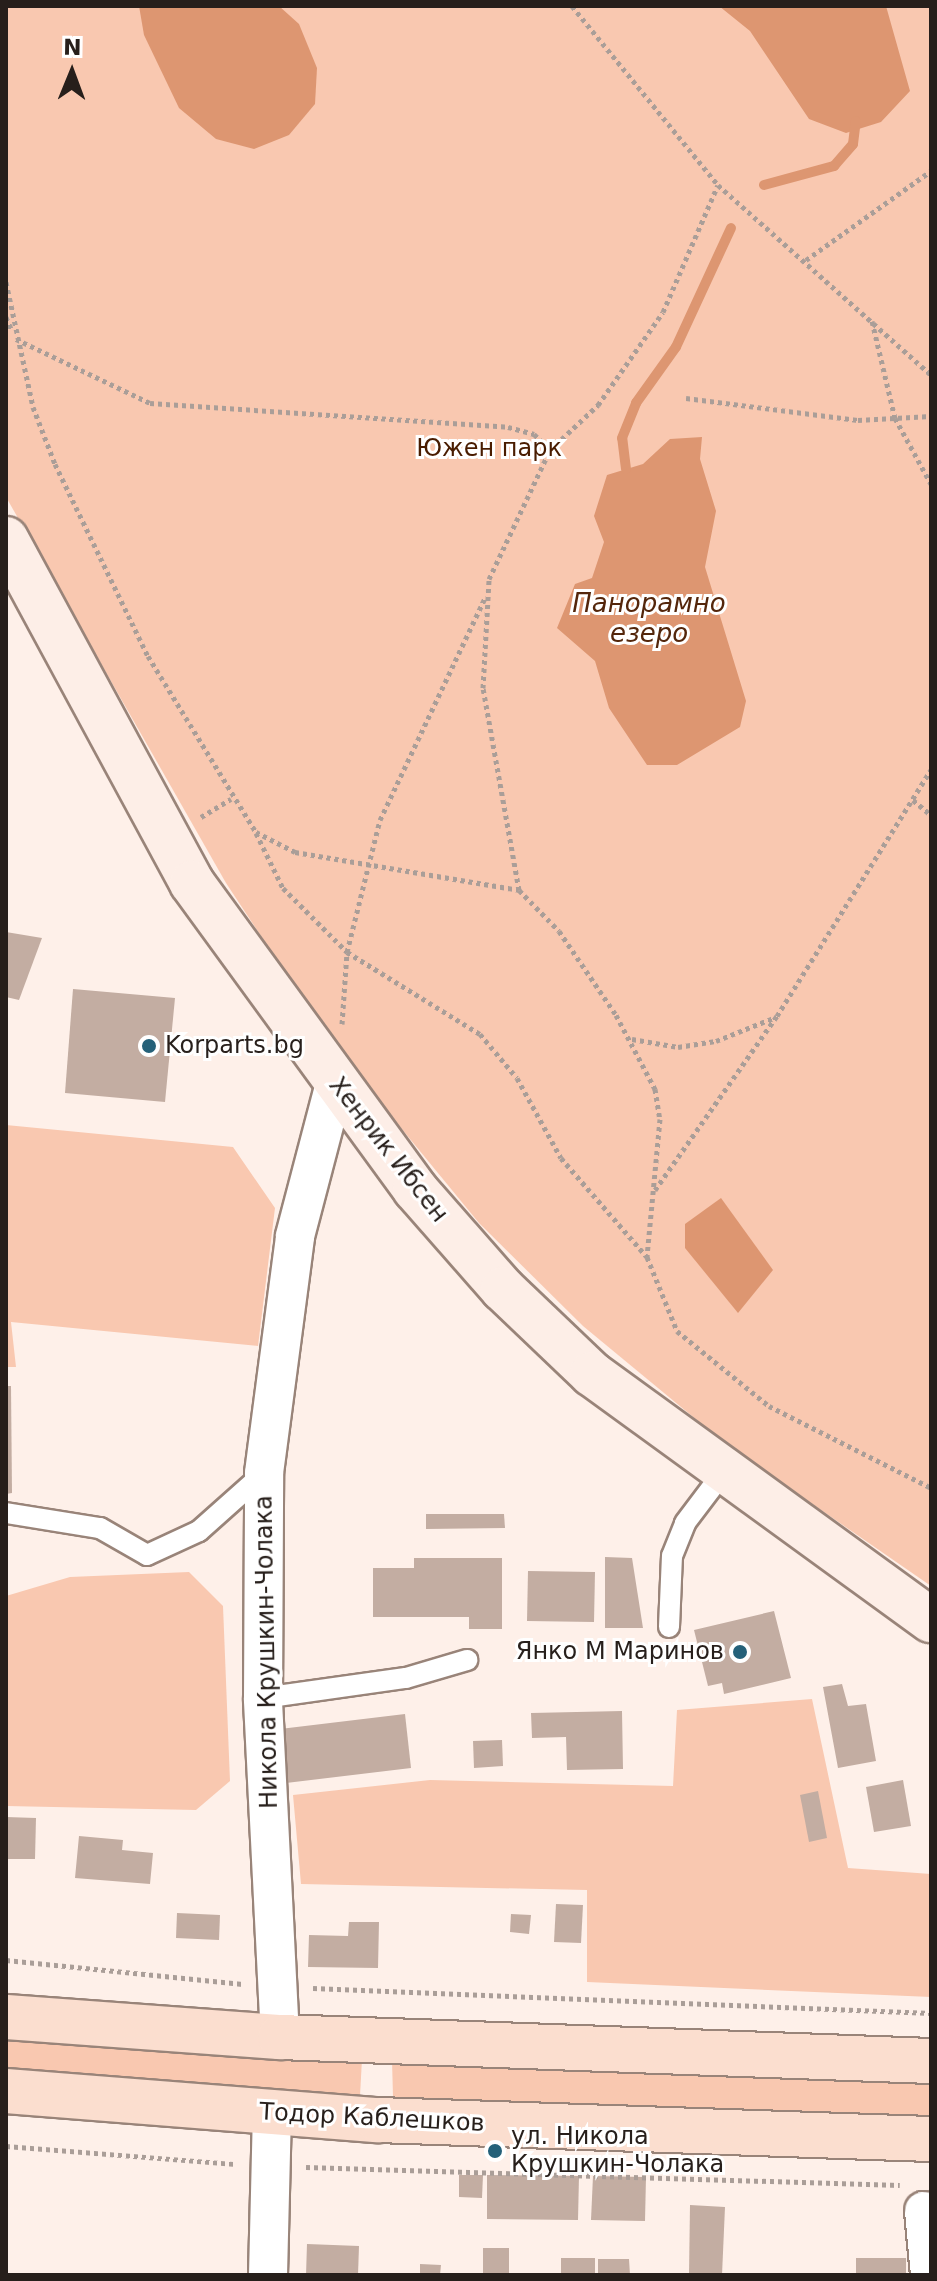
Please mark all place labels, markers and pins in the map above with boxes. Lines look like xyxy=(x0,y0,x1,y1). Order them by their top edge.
place label: Korparts.bg xyxy=(165,1032,304,1060)
marker: Korparts.bg xyxy=(140,1037,158,1055)
place label: Янко М Маринов xyxy=(516,1638,724,1666)
marker: Янко М Маринов xyxy=(731,1643,749,1661)
place label: ул. Никола Крушкин-Чолака xyxy=(511,2123,724,2179)
marker: ул. Никола Крушкин-Чолака xyxy=(486,2142,504,2160)

